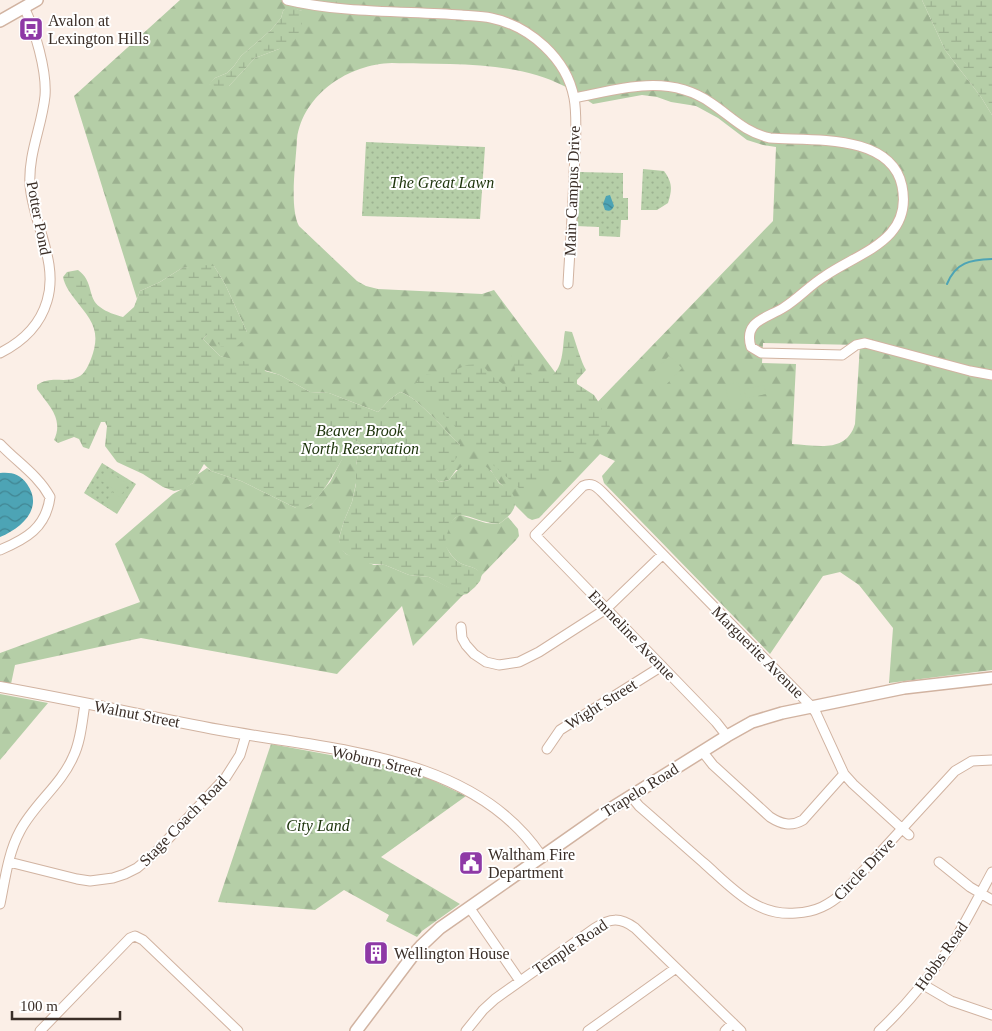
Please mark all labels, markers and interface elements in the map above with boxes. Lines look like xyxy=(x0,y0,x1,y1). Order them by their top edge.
place label: Avalon at Lexington Hills xyxy=(48,12,149,48)
bus stop icon: Avalon at Lexington Hills xyxy=(18,16,44,42)
street label: Main Campus Drive xyxy=(561,125,584,257)
park label: The Great Lawn xyxy=(390,174,494,191)
street label: Potter Pond xyxy=(23,180,55,256)
park label: Beaver Brook North Reservation xyxy=(300,422,419,457)
street label: Emmeline Avenue xyxy=(585,587,679,683)
street label: Marguerite Avenue xyxy=(708,603,807,702)
street label: Wight Street xyxy=(562,675,641,733)
street label: Walnut Street xyxy=(93,697,182,731)
street label: Woburn Street xyxy=(330,742,425,780)
street label: Trapelo Road xyxy=(599,760,682,821)
street label: Stage Coach Road xyxy=(136,773,231,870)
park label: City Land xyxy=(286,817,351,835)
street label: Circle Drive xyxy=(830,834,898,904)
place label: Waltham Fire Department xyxy=(488,846,575,882)
public building icon: Waltham Fire Department xyxy=(458,850,484,876)
street label: Temple Road xyxy=(530,916,611,979)
street label: Hobbs Road xyxy=(911,919,971,993)
building icon: Wellington House xyxy=(363,940,389,966)
place label: Wellington House xyxy=(394,945,510,963)
scale bar xyxy=(12,988,120,1020)
text: 100 m xyxy=(20,998,58,1014)

